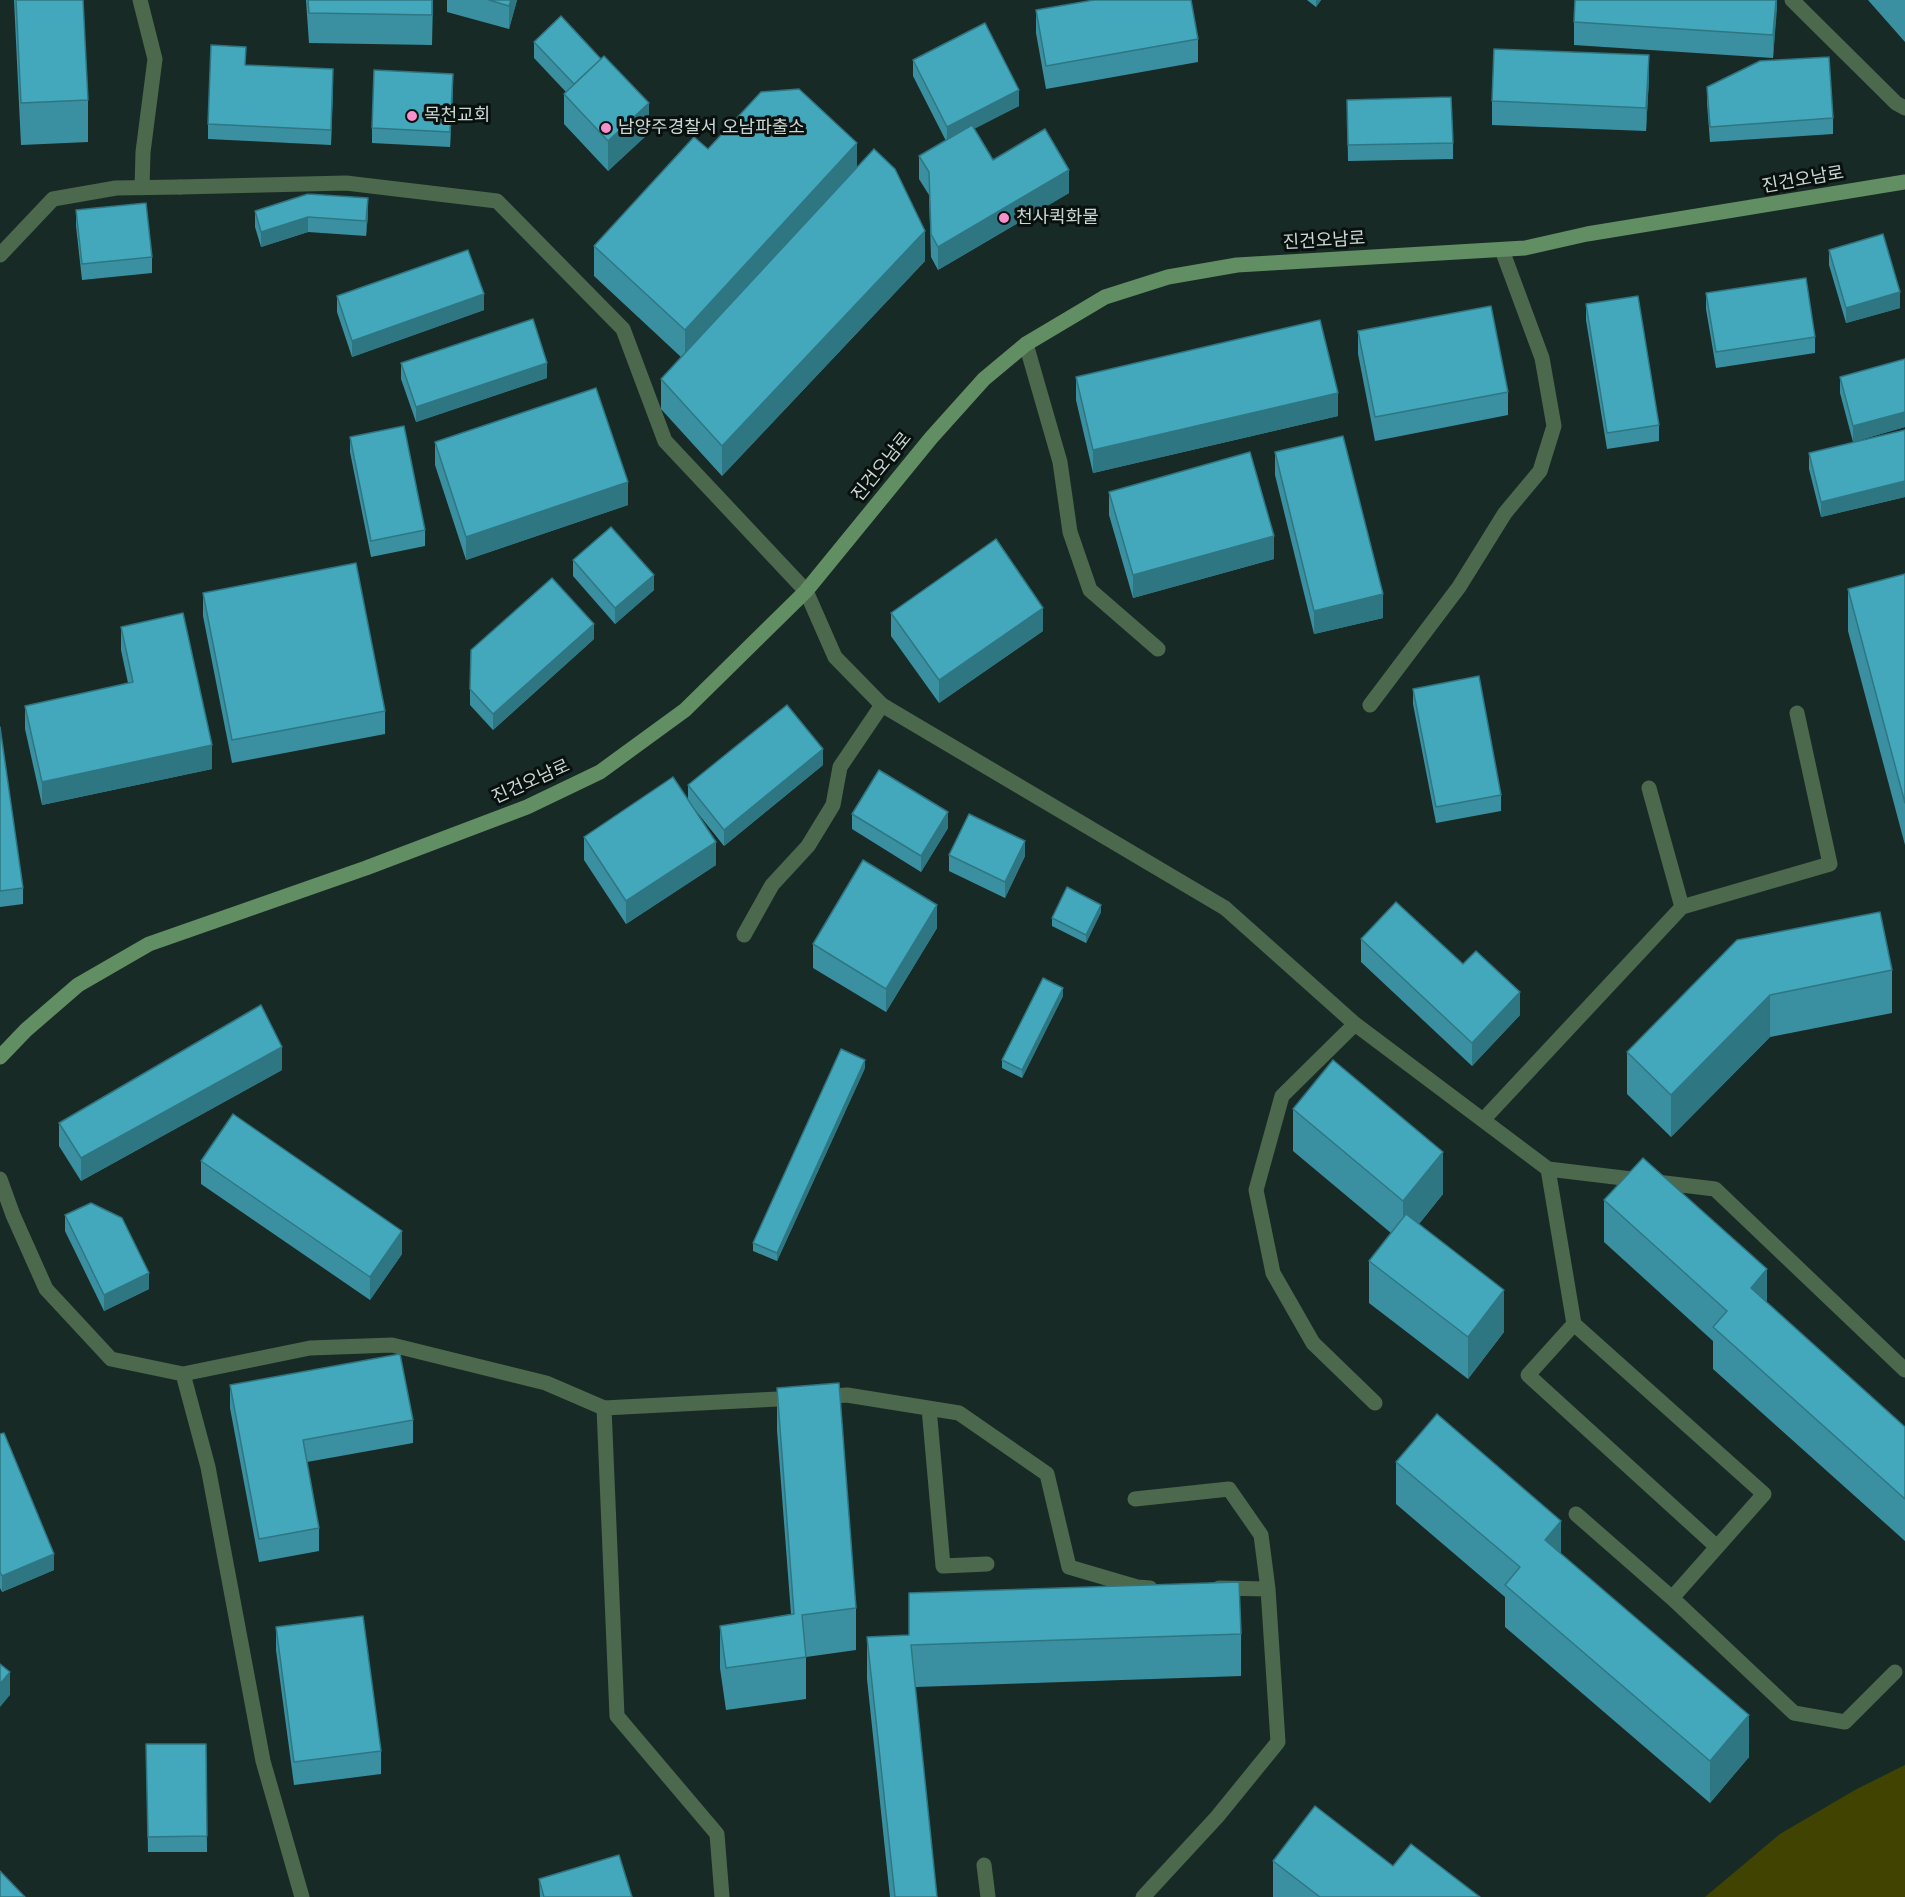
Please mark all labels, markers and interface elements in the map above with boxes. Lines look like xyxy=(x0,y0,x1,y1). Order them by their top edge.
place label: 목천교회 xyxy=(424,105,490,127)
marker: 목천교회 xyxy=(405,109,419,123)
place label: 남양주경찰서 오남파출소 xyxy=(618,117,805,139)
marker: 남양주경찰서 오남파출소 xyxy=(599,121,613,135)
street label: 진건오남로 xyxy=(1760,162,1846,198)
place label: 천사퀵화물 xyxy=(1016,207,1099,229)
marker: 천사퀵화물 xyxy=(997,211,1011,225)
street label: 진건오남로 xyxy=(1282,228,1366,254)
street label: 진건오남로 xyxy=(848,428,916,506)
street label: 진건오남로 xyxy=(489,755,573,809)

